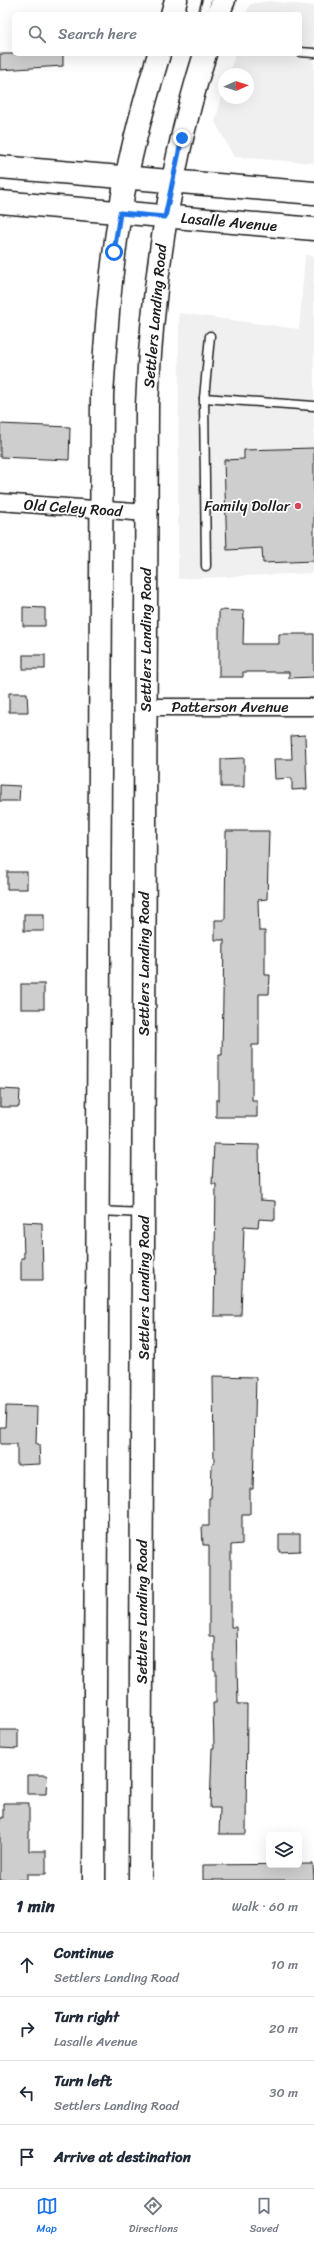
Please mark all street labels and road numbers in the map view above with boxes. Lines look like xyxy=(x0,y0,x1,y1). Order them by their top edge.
street label: Lasalle Avenue xyxy=(180,205,278,239)
street label: Settlers Landing Road xyxy=(136,242,174,389)
street label: Old Celey Road xyxy=(23,492,124,524)
street label: Settlers Landing Road xyxy=(133,567,159,712)
street label: Patterson Avenue xyxy=(171,694,289,720)
street label: Settlers Landing Road xyxy=(131,891,157,1036)
street label: Settlers Landing Road xyxy=(131,1215,157,1360)
street label: Settlers Landing Road xyxy=(129,1539,155,1684)

